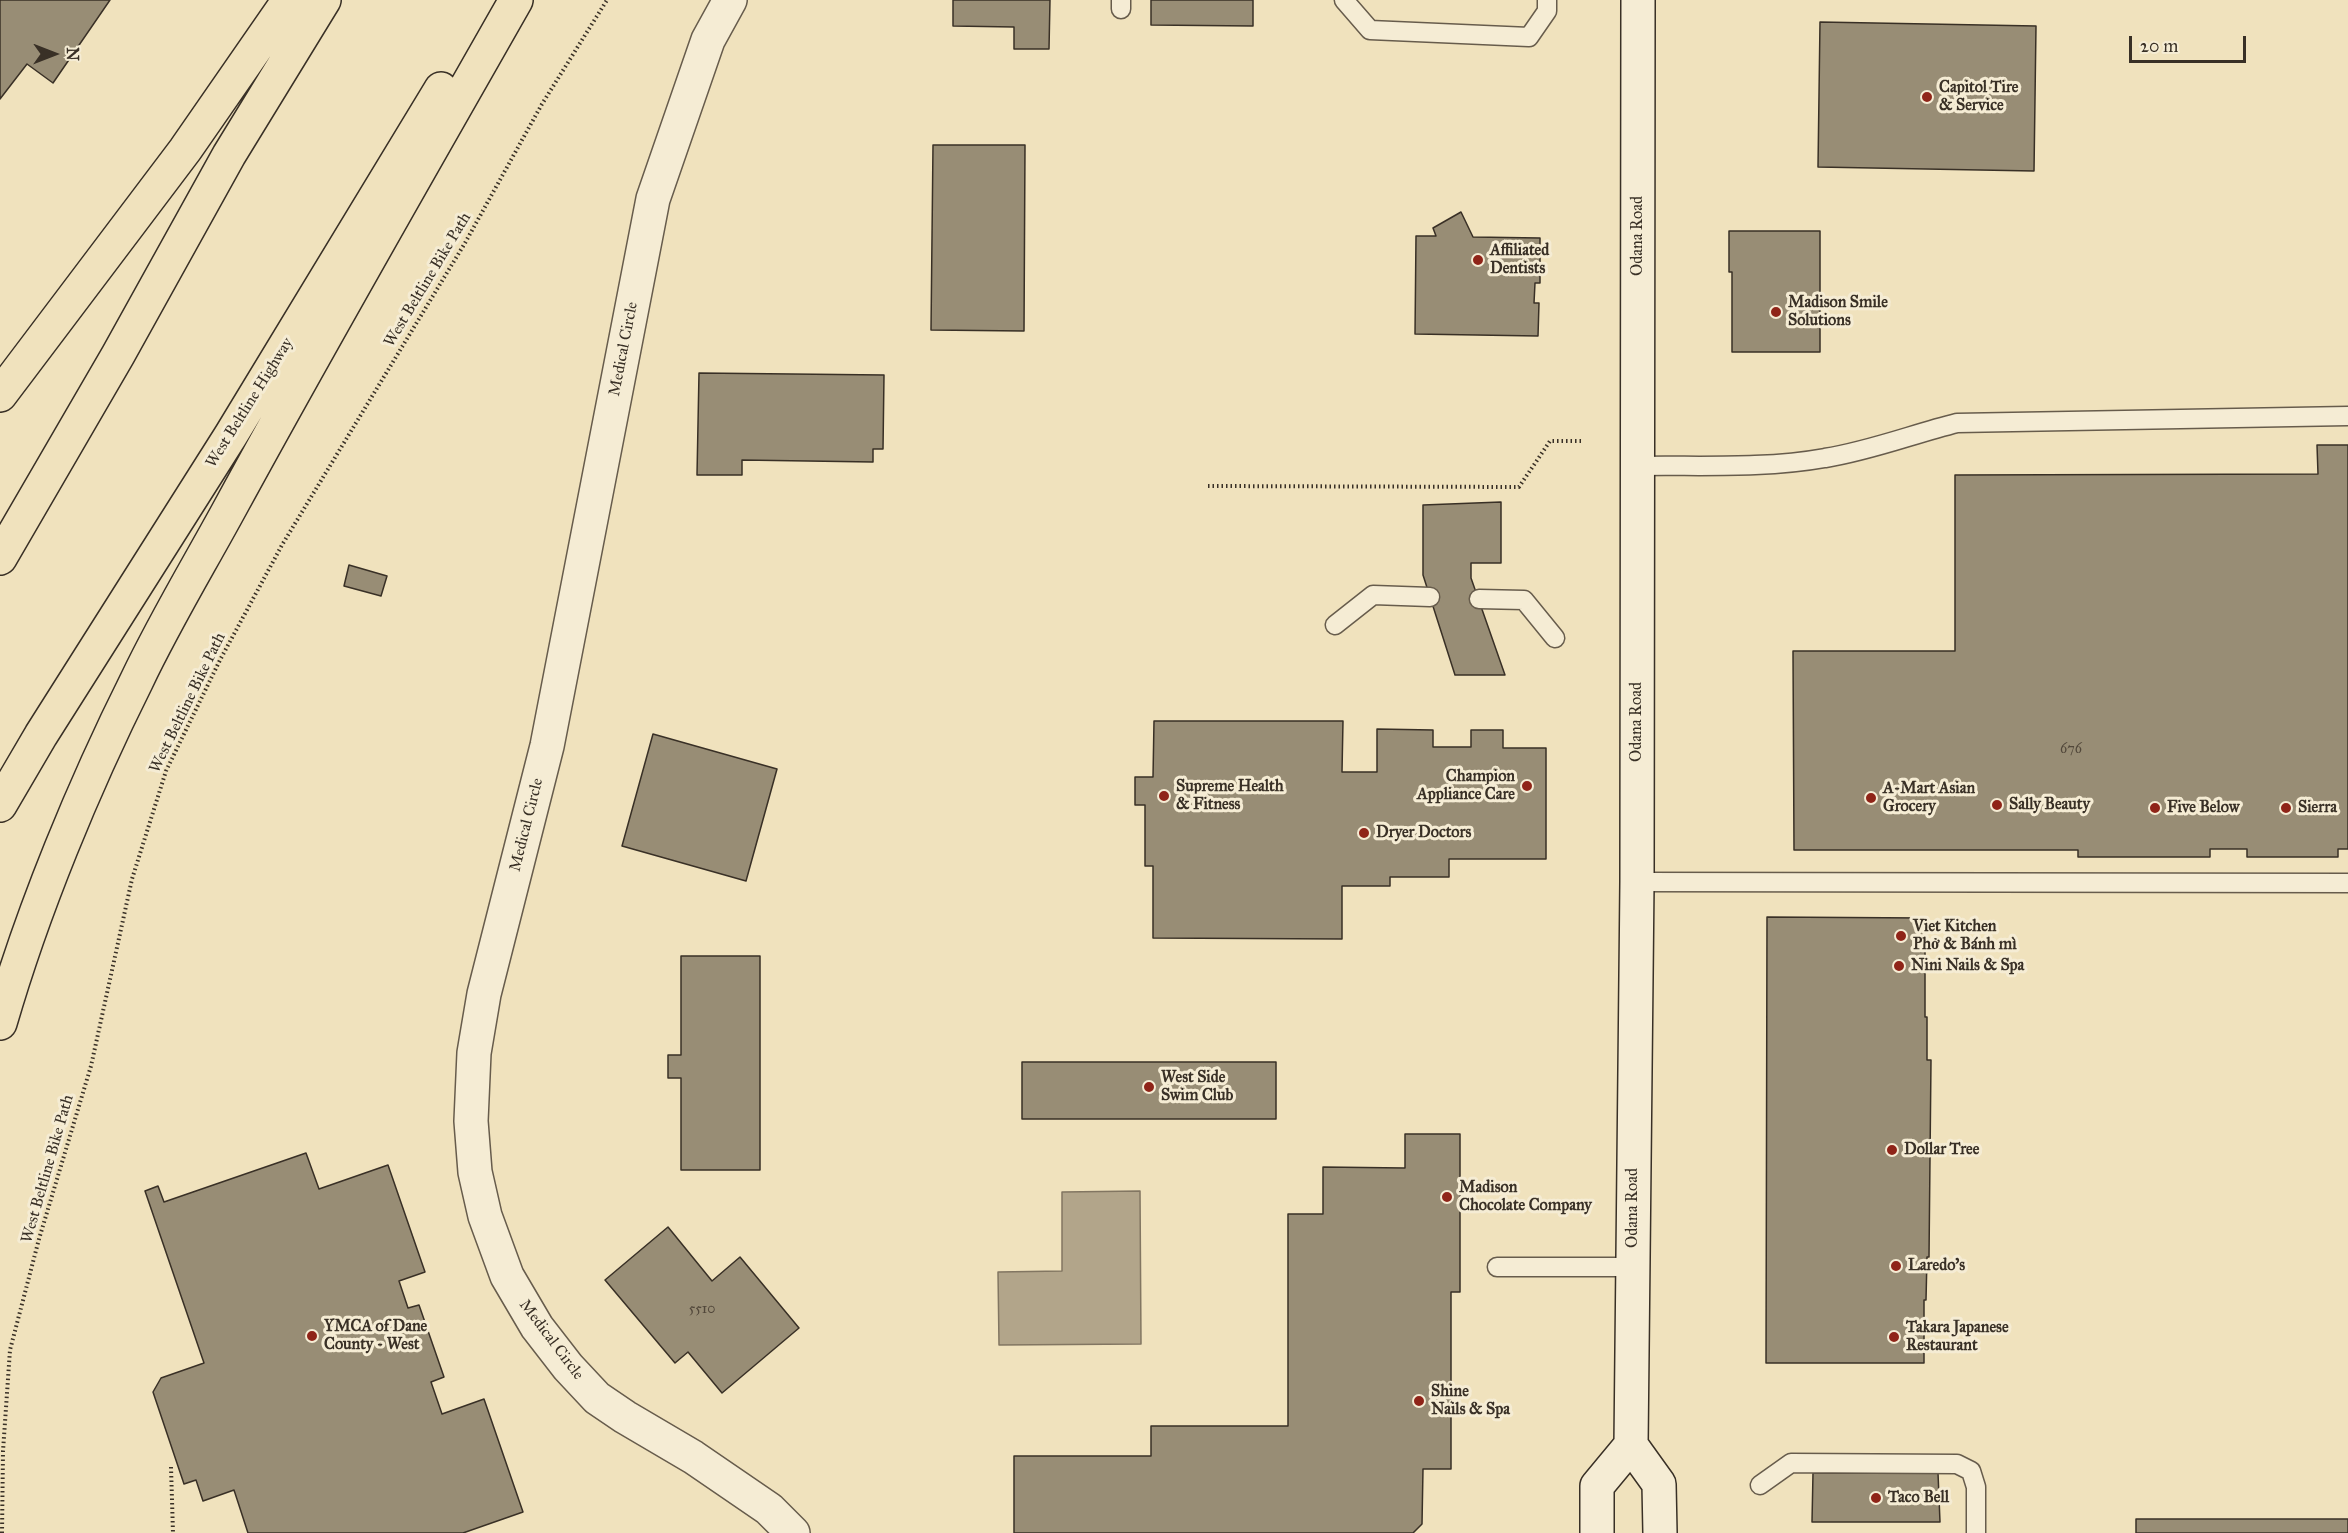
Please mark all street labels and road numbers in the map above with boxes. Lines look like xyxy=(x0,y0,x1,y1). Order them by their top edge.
street label: Odana Road xyxy=(1628,196,1648,276)
street label: West Beltline Bike Path xyxy=(380,209,476,351)
street label: Medical Circle xyxy=(605,300,643,398)
street label: West Beltline Highway xyxy=(202,334,298,472)
street label: West Beltline Bike Path xyxy=(146,630,230,776)
street label: Odana Road xyxy=(1627,682,1647,762)
street label: Medical Circle xyxy=(506,776,548,874)
street label: West Beltline Bike Path xyxy=(18,1093,78,1245)
street label: Odana Road xyxy=(1623,1168,1643,1248)
street label: Medical Circle xyxy=(515,1296,587,1384)

